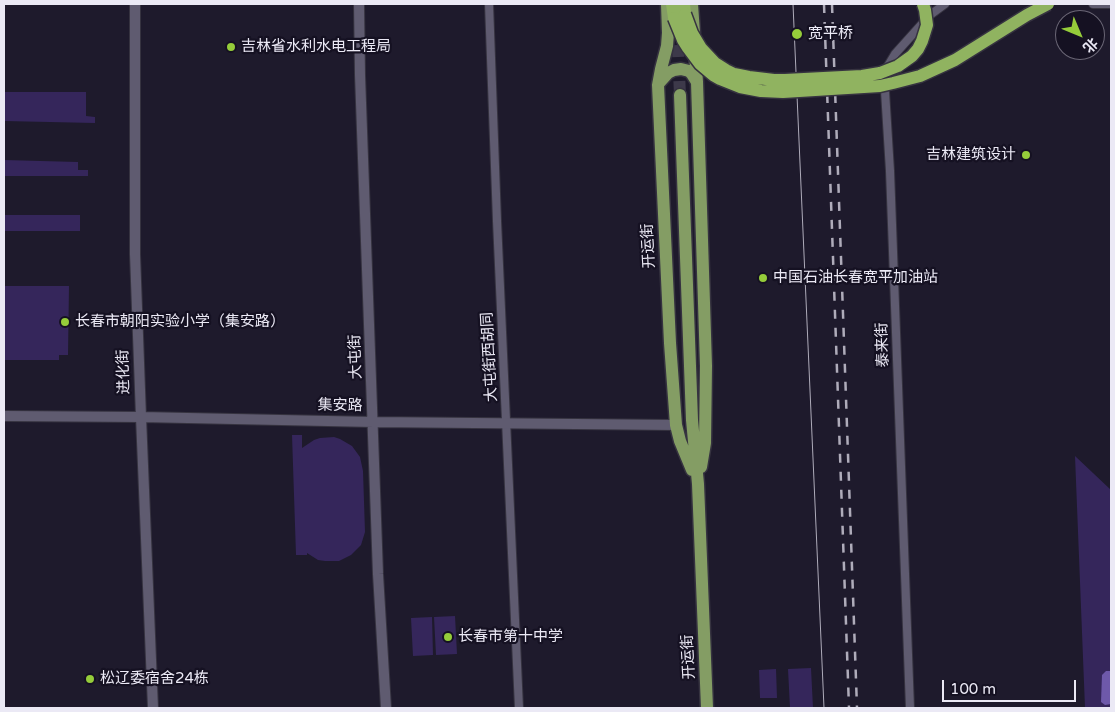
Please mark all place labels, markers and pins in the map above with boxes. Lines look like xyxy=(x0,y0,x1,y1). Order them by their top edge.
place label: 宽平桥 xyxy=(808,25,853,43)
marker: 宽平桥 xyxy=(790,27,804,41)
place label: 吉林省水利水电工程局 xyxy=(241,38,391,56)
marker: 吉林省水利水电工程局 xyxy=(225,41,237,53)
place label: 吉林建筑设计 xyxy=(926,146,1016,164)
marker: 吉林建筑设计 xyxy=(1020,149,1032,161)
place label: 中国石油长春宽平加油站 xyxy=(773,269,938,287)
marker: 中国石油长春宽平加油站 xyxy=(757,272,769,284)
place label: 长春市朝阳实验小学（集安路） xyxy=(75,313,285,331)
marker: 长春市朝阳实验小学（集安路） xyxy=(59,316,71,328)
place label: 长春市第十中学 xyxy=(458,628,563,646)
marker: 长春市第十中学 xyxy=(442,631,454,643)
place label: 松辽委宿舍24栋 xyxy=(100,670,209,688)
marker: 松辽委宿舍24栋 xyxy=(84,673,96,685)

